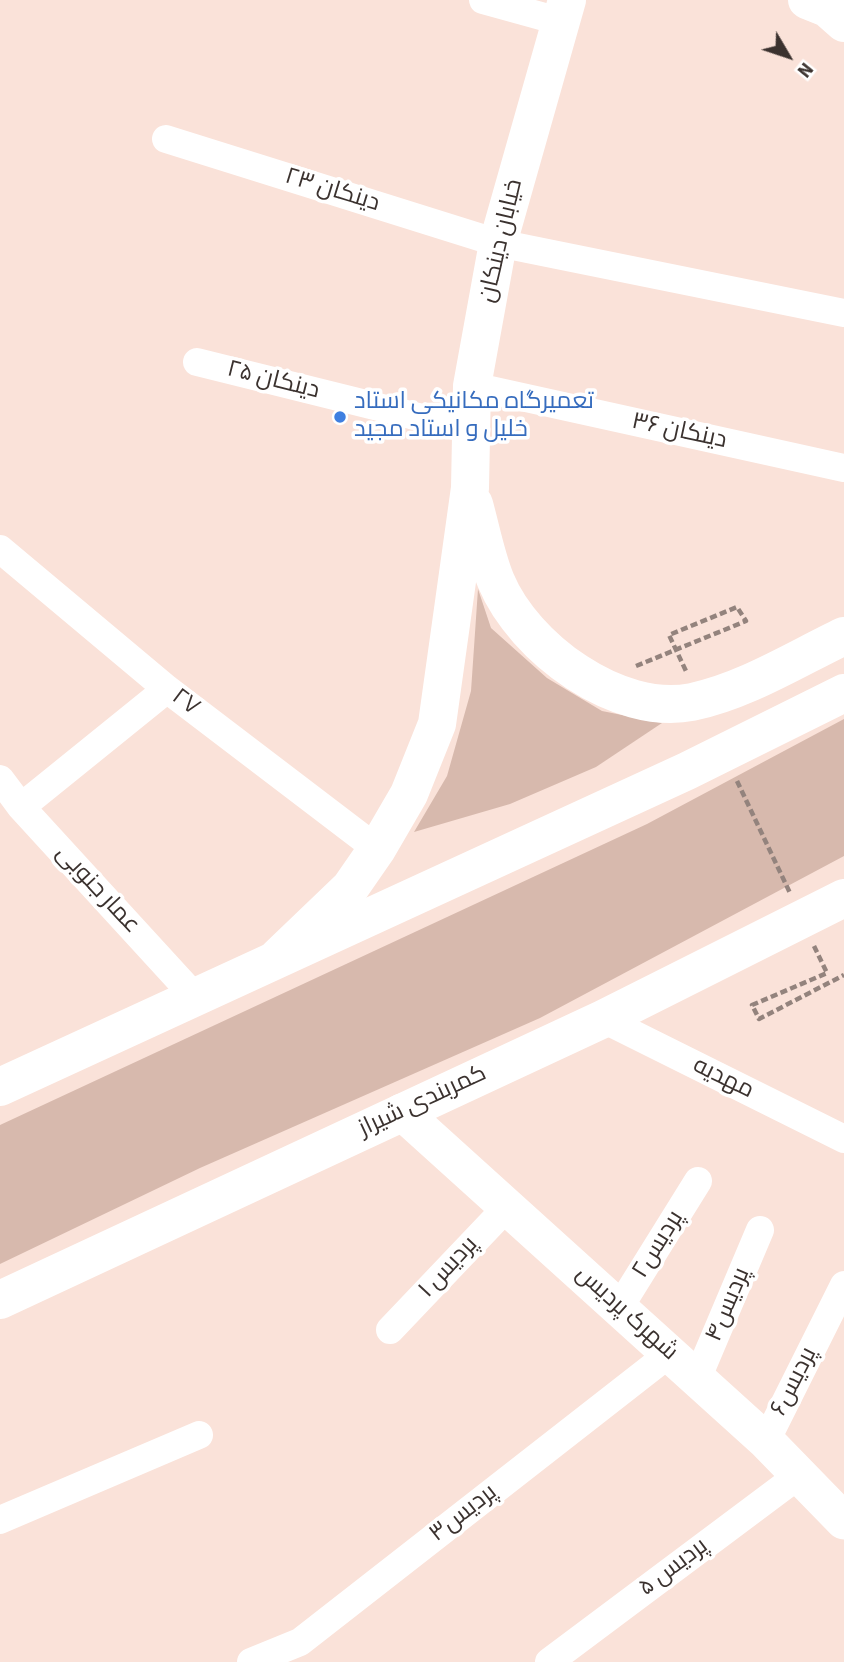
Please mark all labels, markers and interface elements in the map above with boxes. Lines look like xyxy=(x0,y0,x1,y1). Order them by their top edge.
north arrow xyxy=(753,21,823,91)
text: N xyxy=(790,56,819,83)
street label: ۲۳ دینکان xyxy=(281,163,383,219)
street label: خیابان دینکان xyxy=(474,177,530,305)
street label: ۲۵ دینکان xyxy=(224,356,322,406)
place label: تعمیرگاه مکانیکی استاد خلیل و استاد مجید xyxy=(354,389,594,445)
street label: ۳۶ دینکان xyxy=(629,408,729,456)
marker: تعمیرگاه مکانیکی استاد خلیل و استاد مجید xyxy=(332,409,348,425)
street label: ۲۷ xyxy=(165,683,205,723)
street label: عمار جنوبی xyxy=(49,840,145,940)
street label: مهدیه xyxy=(688,1052,758,1106)
street label: کمربندی شیراز xyxy=(354,1060,492,1144)
street label: پردیس۲ xyxy=(627,1206,691,1284)
street label: پردیس ۱ xyxy=(413,1231,485,1305)
street label: شهرک پردیس xyxy=(569,1260,683,1368)
street label: پردیس۴ xyxy=(701,1264,757,1346)
street label: پردیس۶ xyxy=(766,1343,824,1421)
street label: پردیس۳ xyxy=(424,1479,504,1549)
street label: پردیس ۵ xyxy=(634,1533,714,1603)

